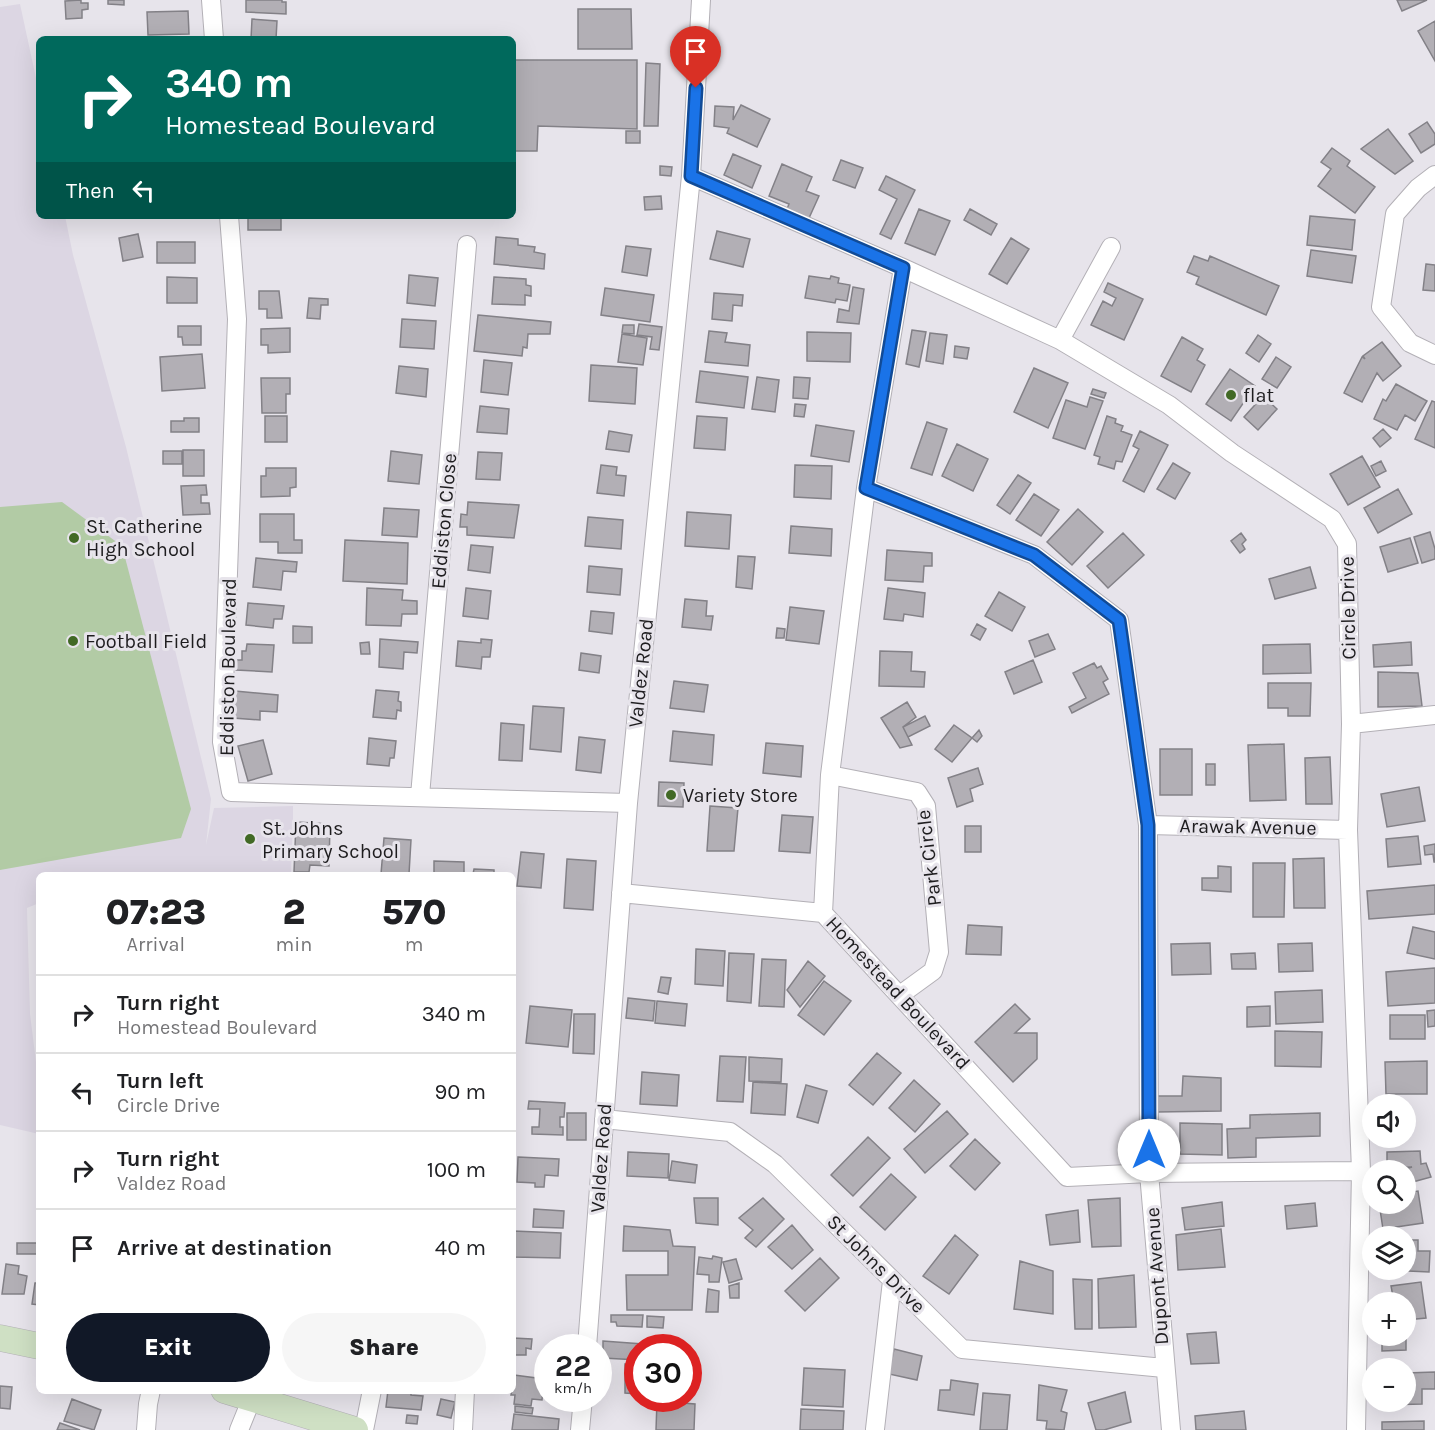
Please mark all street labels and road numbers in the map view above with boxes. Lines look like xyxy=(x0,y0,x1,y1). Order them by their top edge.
street label: Eddiston Close xyxy=(427,452,461,590)
street label: Circle Drive xyxy=(1336,556,1360,660)
street label: Eddiston Boulevard xyxy=(215,578,241,756)
street label: Valdez Road xyxy=(624,617,658,729)
street label: Park Circle xyxy=(912,808,946,908)
street label: Arawak Avenue xyxy=(1179,814,1317,840)
street label: Homestead Boulevard xyxy=(821,912,975,1074)
street label: Valdez Road xyxy=(586,1103,616,1213)
street label: Dupont Avenue xyxy=(1141,1206,1173,1346)
street label: St Johns Drive xyxy=(822,1210,930,1318)

